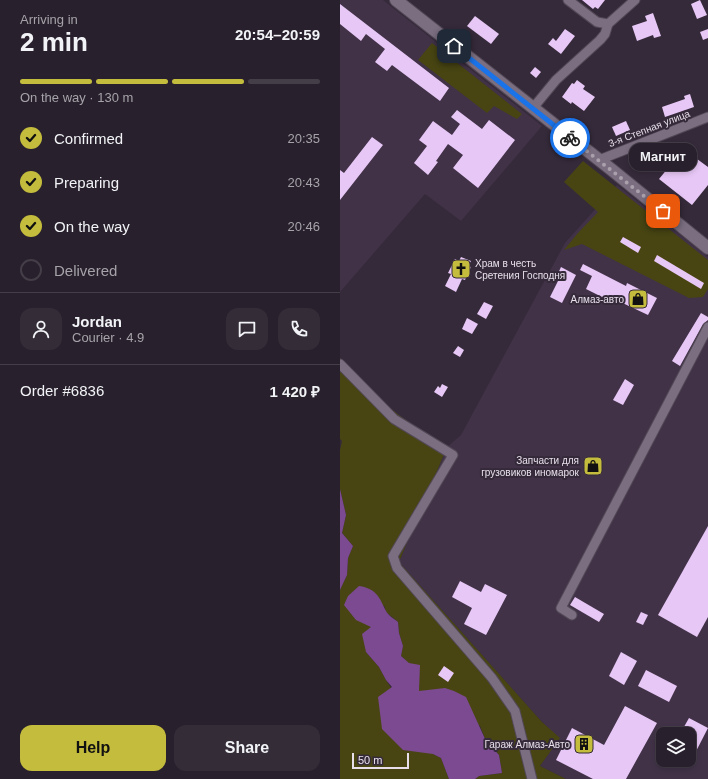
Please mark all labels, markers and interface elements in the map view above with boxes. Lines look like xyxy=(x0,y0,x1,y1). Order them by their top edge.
text: Arriving in xyxy=(20,12,78,27)
text: 20:54–20:59 xyxy=(235,26,320,43)
text: 2 min xyxy=(20,27,88,57)
pin xyxy=(437,29,471,63)
icon: home xyxy=(443,35,465,57)
text: On the way · 130 m xyxy=(20,90,133,105)
street label: 3-я Степная улица xyxy=(607,108,692,149)
courier xyxy=(550,118,590,158)
icon: check xyxy=(20,127,42,149)
icon: bike xyxy=(559,127,581,149)
text: Confirmed xyxy=(54,130,123,147)
text: 20:35 xyxy=(287,131,320,146)
callout: Магнит xyxy=(629,143,697,171)
text: Магнит xyxy=(640,149,686,164)
icon: check xyxy=(20,171,42,193)
text: Preparing xyxy=(54,174,119,191)
text: 20:43 xyxy=(287,175,320,190)
pin xyxy=(646,194,680,228)
icon: bag xyxy=(652,200,674,222)
icon: check xyxy=(20,215,42,237)
text: On the way xyxy=(54,218,130,235)
text: 20:46 xyxy=(287,219,320,234)
church icon: Храм в честь Сретения Господня xyxy=(450,258,472,280)
place label: Храм в честь Сретения Господня xyxy=(475,258,565,281)
text: Delivered xyxy=(54,262,117,279)
shop icon: Алмаз-авто xyxy=(627,288,649,310)
place label: Алмаз-авто xyxy=(571,294,624,305)
button: person xyxy=(20,308,62,350)
button: chat xyxy=(226,308,268,350)
button: phone xyxy=(278,308,320,350)
text: Jordan xyxy=(72,313,122,330)
text: Courier · 4.9 xyxy=(72,330,144,345)
text: Order #6836 xyxy=(20,382,104,399)
text: 1 420 ₽ xyxy=(270,383,320,400)
place label: Запчасти для грузовиков иномарок xyxy=(481,455,580,478)
shop icon: Запчасти для грузовиков иномарок xyxy=(582,455,604,477)
button: Help xyxy=(20,725,166,771)
button: Share xyxy=(174,725,320,771)
map controls xyxy=(656,727,696,767)
button: layers xyxy=(656,727,696,767)
building icon: Гараж Алмаз-Авто xyxy=(573,733,595,755)
place label: Гараж Алмаз-Авто xyxy=(484,739,570,750)
scale bar xyxy=(352,751,409,770)
text: 50 m xyxy=(358,754,382,766)

